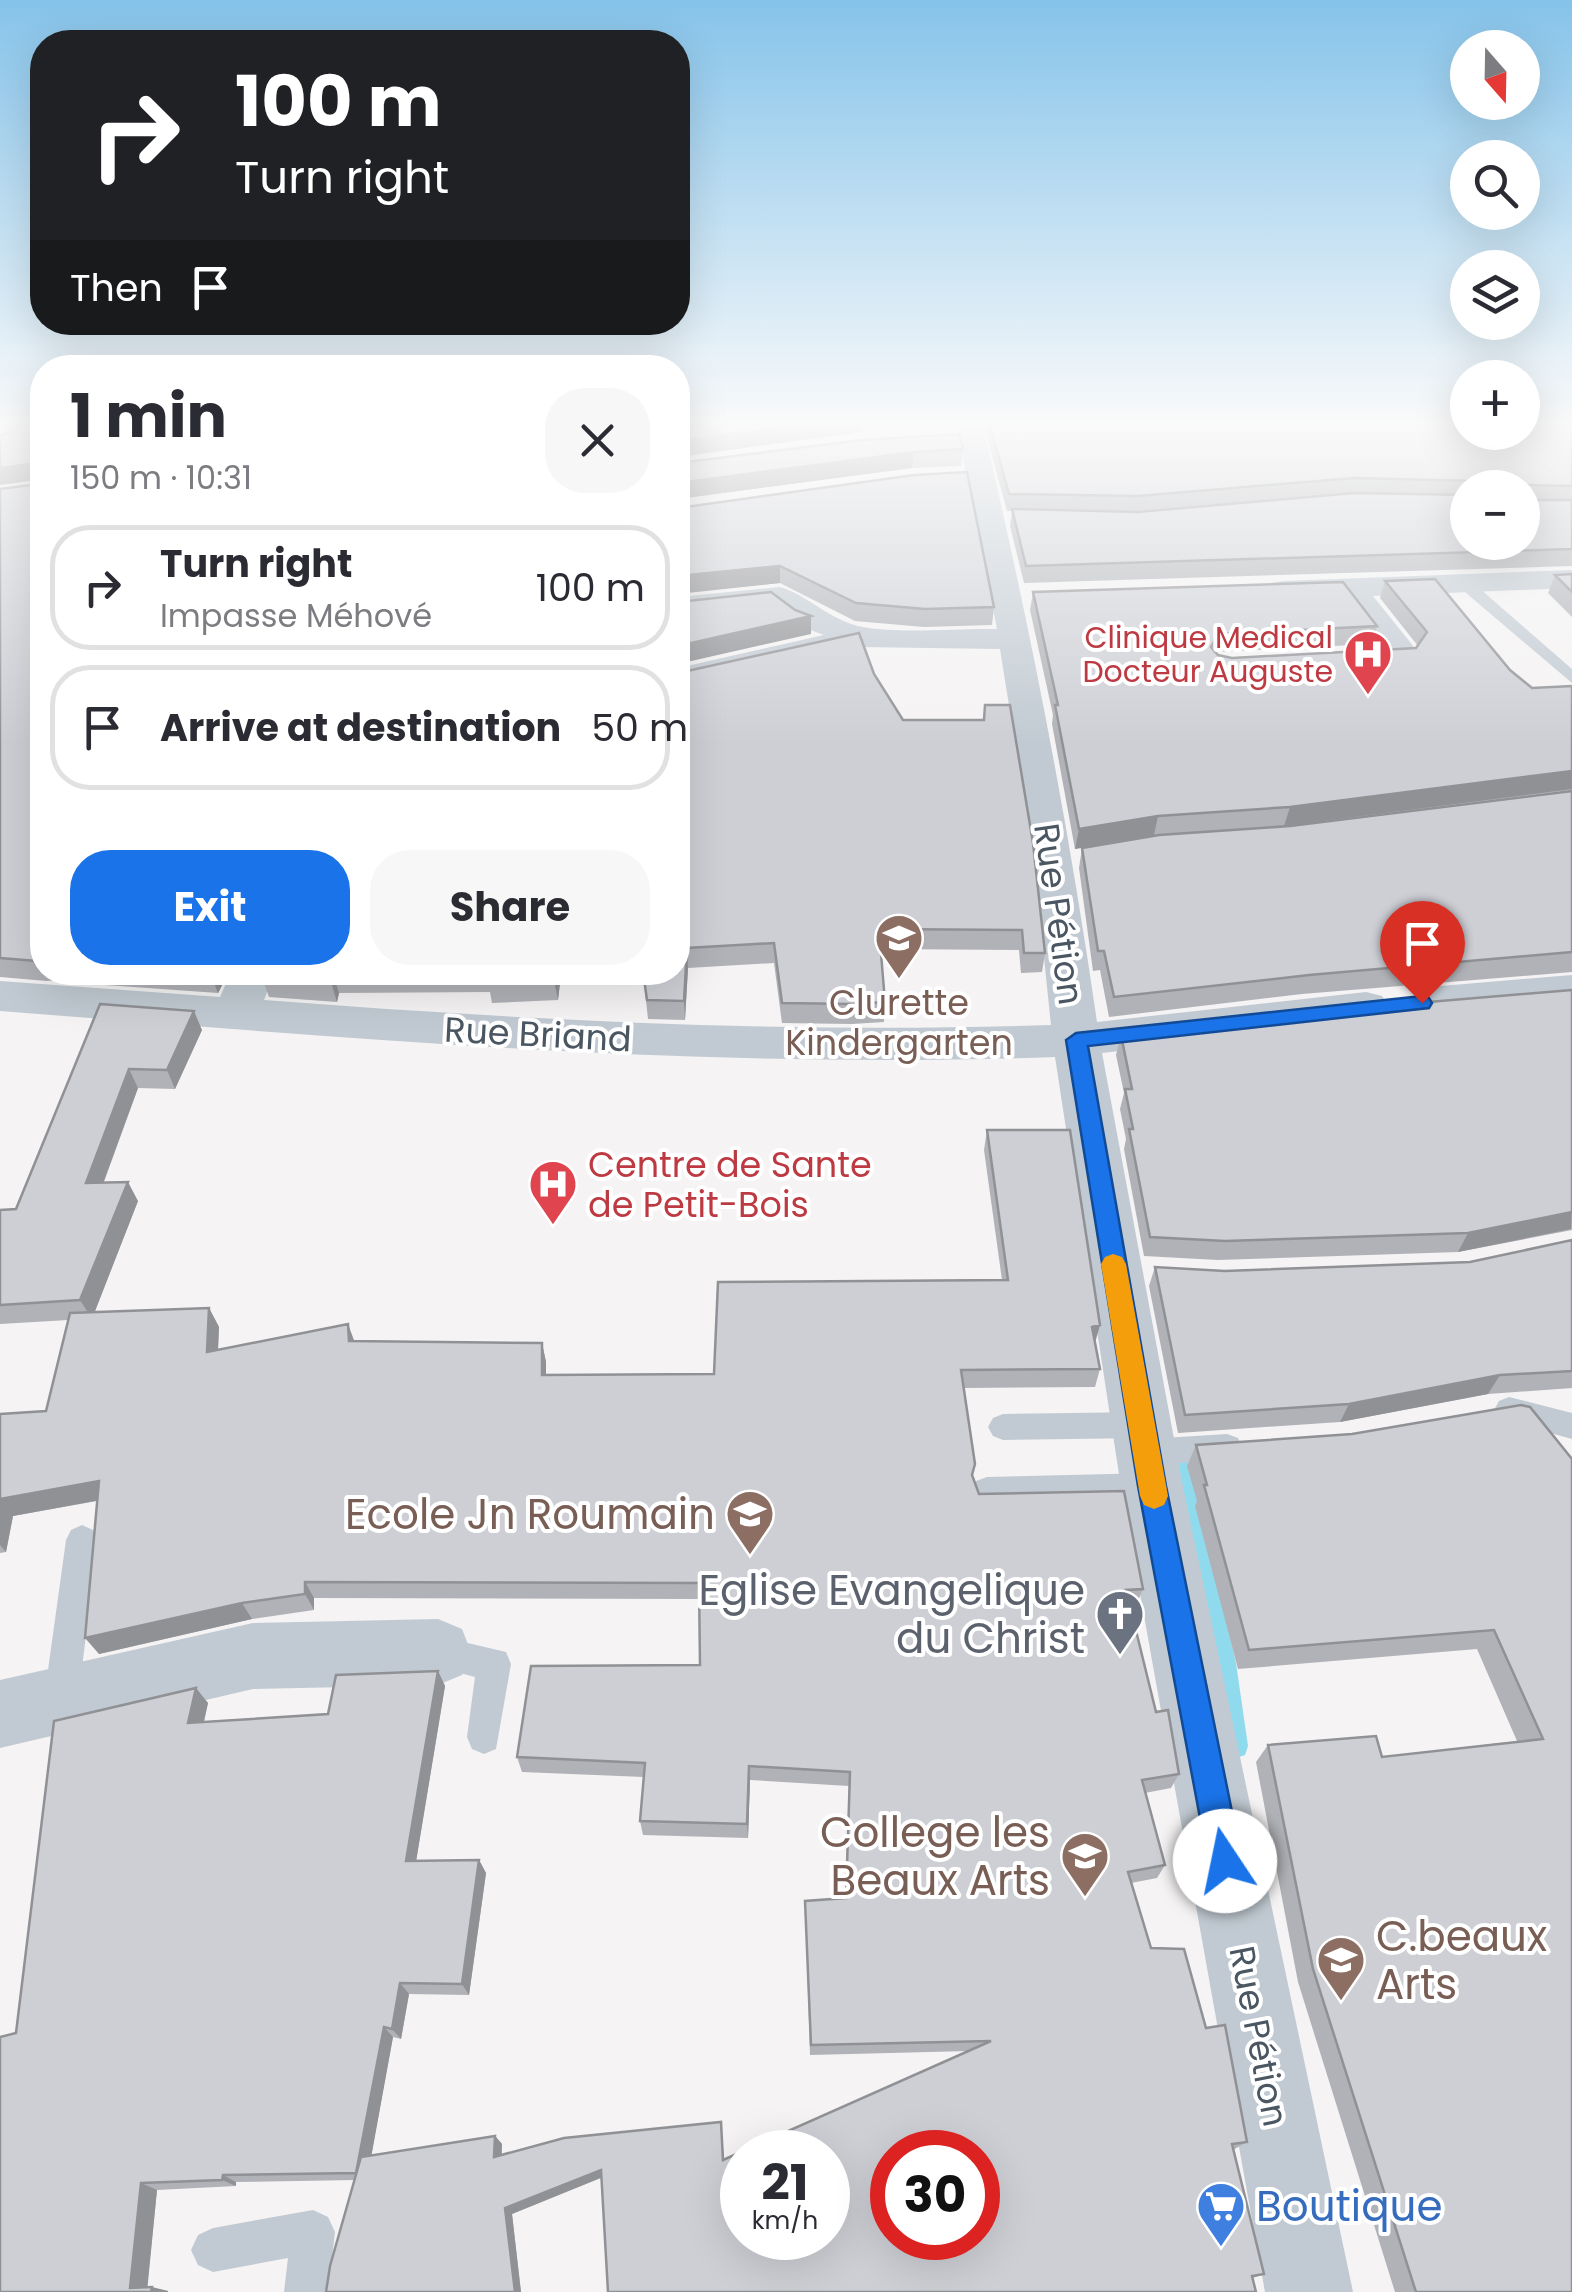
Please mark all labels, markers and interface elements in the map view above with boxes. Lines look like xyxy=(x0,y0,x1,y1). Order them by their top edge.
north arrow xyxy=(1450,30,1540,120)
map controls xyxy=(1450,30,1540,560)
text: 100 m xyxy=(235,52,442,151)
icon: right xyxy=(70,70,200,200)
button: search xyxy=(1450,140,1540,230)
text: Turn right xyxy=(235,146,449,209)
button: layers xyxy=(1450,250,1540,340)
icon: arrive xyxy=(183,260,238,315)
text: Then xyxy=(70,261,163,314)
button: + xyxy=(1450,360,1540,450)
text: 1 min xyxy=(70,374,227,458)
button: close xyxy=(545,388,650,493)
text: 150 m · 10:31 xyxy=(70,455,252,500)
button: − xyxy=(1450,470,1540,560)
text: Turn right xyxy=(160,537,352,590)
icon: right xyxy=(75,560,130,615)
text: 100 m xyxy=(536,561,645,614)
text: Impasse Méhové xyxy=(160,593,432,638)
place label: Clinique Medical Docteur Auguste xyxy=(1082,616,1333,693)
hospital icon: Clinique Medical Docteur Auguste xyxy=(1342,628,1394,696)
icon: arrive xyxy=(75,700,130,755)
text: Arrive at destination xyxy=(160,701,561,754)
text: 50 m xyxy=(591,701,688,754)
street label: Rue Pétion xyxy=(1022,820,1096,1008)
button: Exit xyxy=(70,850,350,965)
button: Share xyxy=(370,850,650,965)
pin xyxy=(1380,901,1465,1004)
school or university icon: Clurette Kindergarten xyxy=(873,912,925,980)
icon: arrive xyxy=(1395,916,1450,971)
place label: Clurette Kindergarten xyxy=(785,978,1013,1067)
street label: Rue Briand xyxy=(443,1005,633,1063)
place label: Centre de Sante de Petit-Bois xyxy=(588,1140,872,1229)
hospital icon: Centre de Sante de Petit-Bois xyxy=(527,1158,579,1226)
place label: Ecole Jn Roumain xyxy=(345,1485,715,1544)
school or university icon: Ecole Jn Roumain xyxy=(724,1488,776,1556)
place label: Eglise Evangelique du Christ xyxy=(698,1561,1085,1668)
church icon: Eglise Evangelique du Christ xyxy=(1094,1588,1146,1656)
place label: College les Beaux Arts xyxy=(820,1803,1050,1910)
position arrow xyxy=(1173,1809,1277,1913)
school or university icon: College les Beaux Arts xyxy=(1059,1830,1111,1898)
place label: C.beaux Arts xyxy=(1376,1907,1547,2014)
school or university icon: C.beaux Arts xyxy=(1315,1934,1367,2002)
street label: Rue Pétion xyxy=(1218,1942,1300,2130)
speed limit sign: 30 xyxy=(870,2130,1000,2260)
text: 21 xyxy=(761,2147,809,2218)
place label: Boutique xyxy=(1256,2177,1442,2236)
supermarket icon: Boutique xyxy=(1195,2180,1247,2248)
text: km/h xyxy=(752,2203,818,2238)

